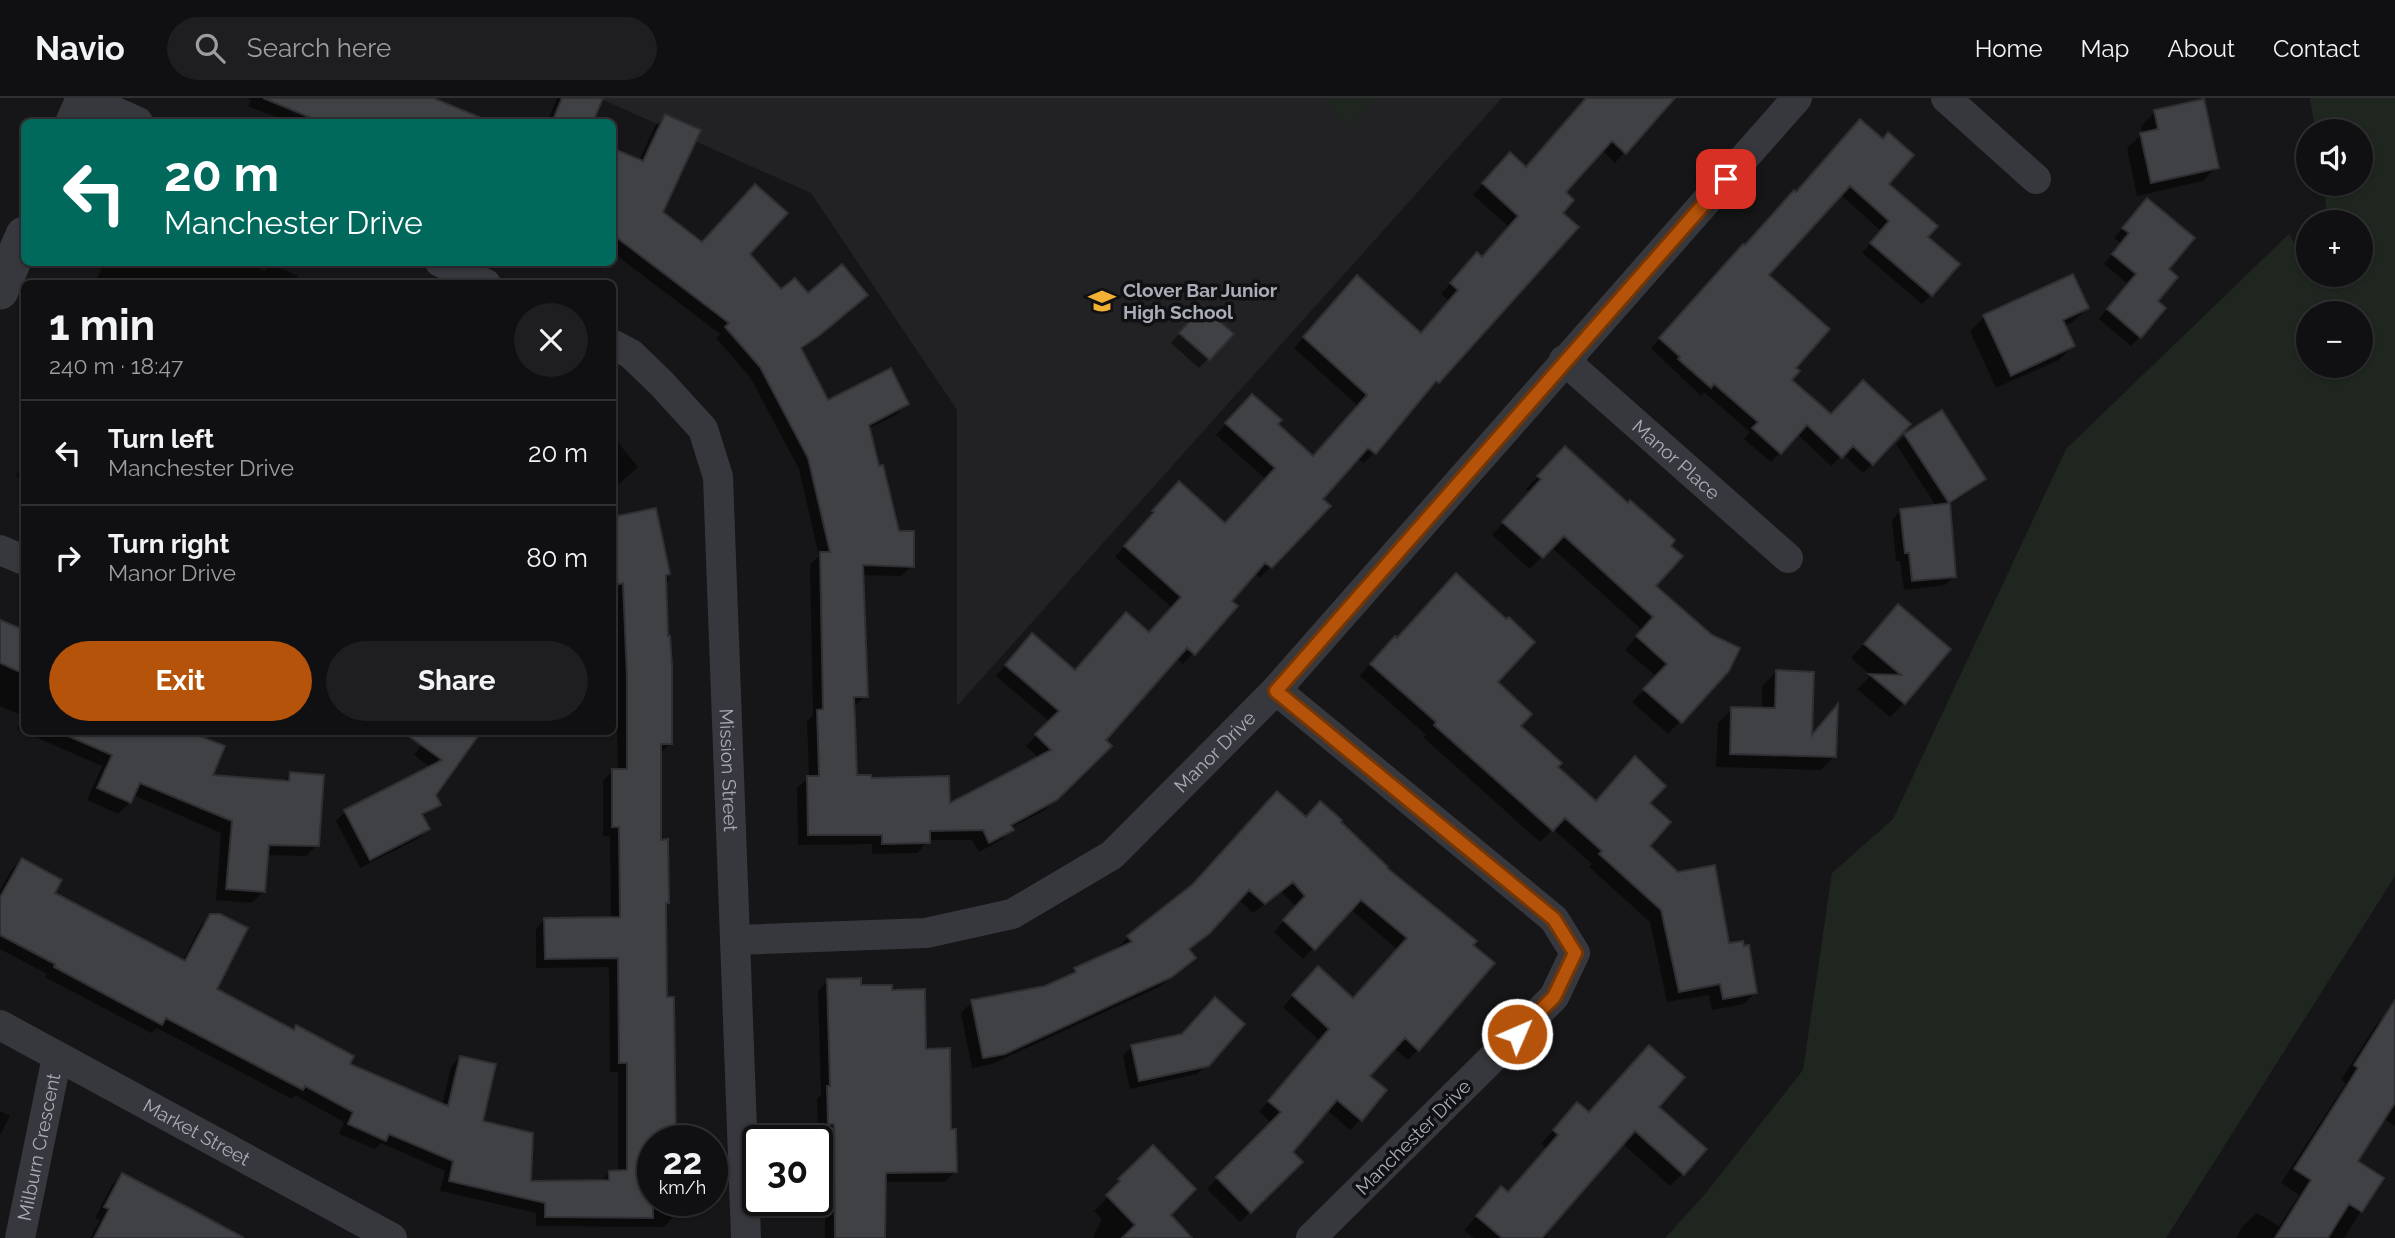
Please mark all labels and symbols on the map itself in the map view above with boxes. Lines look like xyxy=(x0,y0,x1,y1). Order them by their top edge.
pin xyxy=(1696,149,1756,209)
place label: Clover Bar Junior High School xyxy=(1123,279,1278,323)
school or university icon: Clover Bar Junior High School xyxy=(1087,286,1117,316)
street label: Manor Place xyxy=(1628,415,1725,504)
street label: Manor Drive xyxy=(1170,706,1260,797)
street label: Mission Street xyxy=(716,708,742,833)
position arrow xyxy=(1480,997,1554,1071)
street label: Milburn Crescent xyxy=(13,1070,65,1223)
street label: Manchester Drive xyxy=(1351,1075,1475,1199)
street label: Market Street xyxy=(140,1094,255,1170)
speed limit sign: 30 xyxy=(742,1125,833,1216)

